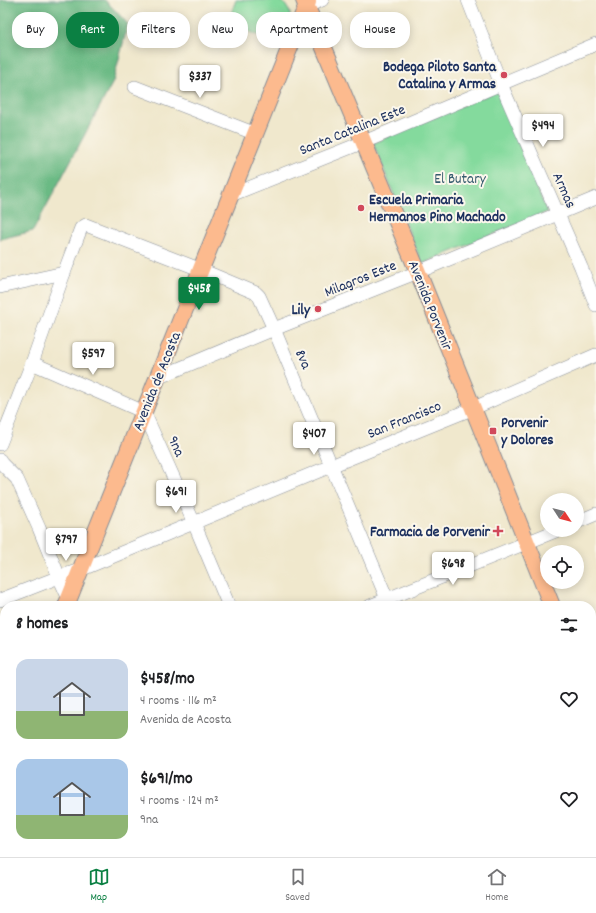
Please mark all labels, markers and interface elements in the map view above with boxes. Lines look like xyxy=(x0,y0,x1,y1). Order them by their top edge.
chip: Buy xyxy=(12,12,58,48)
chip: Rent xyxy=(66,12,119,48)
chip: Filters xyxy=(127,12,190,48)
chip: New xyxy=(198,12,248,48)
chip: Apartment xyxy=(256,12,342,48)
chip: House xyxy=(350,12,410,48)
place label: Bodega Piloto Santa Catalina y Armas xyxy=(383,57,497,96)
pin: $337 xyxy=(176,65,224,99)
text: $337 xyxy=(188,68,212,87)
marker: Bodega Piloto Santa Catalina y Armas xyxy=(499,70,509,80)
street label: Santa Catalina Este xyxy=(296,99,409,162)
pin: $494 xyxy=(519,114,567,148)
text: $494 xyxy=(531,117,555,136)
park label: El Butary xyxy=(434,169,487,191)
street label: Armas xyxy=(546,169,581,212)
place label: Escuela Primaria Hermanos Pino Machado xyxy=(369,190,506,229)
marker: Escuela Primaria Hermanos Pino Machado xyxy=(356,203,366,213)
street label: Milagros Este xyxy=(321,255,400,304)
street label: Avenida Porvenir xyxy=(401,257,457,354)
pin: $458 xyxy=(175,277,223,311)
text: $458 xyxy=(187,280,211,299)
place label: Lily xyxy=(291,300,311,322)
marker: Lily xyxy=(313,304,323,314)
street label: Avenida de Acosta xyxy=(128,328,188,435)
pin: $597 xyxy=(69,342,117,376)
text: $597 xyxy=(81,345,105,364)
street label: 8va xyxy=(288,347,316,374)
street label: San Francisco xyxy=(364,396,445,446)
place label: Porvenir y Dolores xyxy=(501,413,554,452)
pin: $407 xyxy=(290,422,338,456)
text: $407 xyxy=(302,425,326,444)
marker: Porvenir y Dolores xyxy=(488,426,498,436)
street label: 9na xyxy=(161,433,190,462)
pin: $691 xyxy=(152,480,200,514)
text: $691 xyxy=(165,483,187,502)
north arrow xyxy=(540,493,584,537)
map controls xyxy=(540,493,584,589)
place label: Farmacia de Porvenir xyxy=(370,522,490,544)
marker: Farmacia de Porvenir xyxy=(493,526,503,536)
pin: $797 xyxy=(42,528,90,562)
text: $797 xyxy=(55,531,77,550)
button: locate xyxy=(540,545,584,589)
pin: $698 xyxy=(429,552,477,586)
text: $698 xyxy=(441,555,465,574)
text: 8 homes xyxy=(16,613,68,637)
icon: filters xyxy=(558,614,580,636)
text: $458/mo xyxy=(140,668,194,692)
icon: home xyxy=(48,675,96,723)
icon: heart xyxy=(558,688,580,710)
text: 4 rooms · 116 m² xyxy=(140,692,217,711)
text: Avenida de Acosta xyxy=(140,711,231,730)
text: $691/mo xyxy=(140,768,193,792)
icon: home xyxy=(48,775,96,823)
icon: heart xyxy=(558,788,580,810)
text: 4 rooms · 124 m² xyxy=(140,792,219,811)
text: 9na xyxy=(140,811,158,830)
tab: Map xyxy=(88,866,110,906)
tab: Saved xyxy=(285,866,310,906)
tab: Home xyxy=(485,866,508,906)

